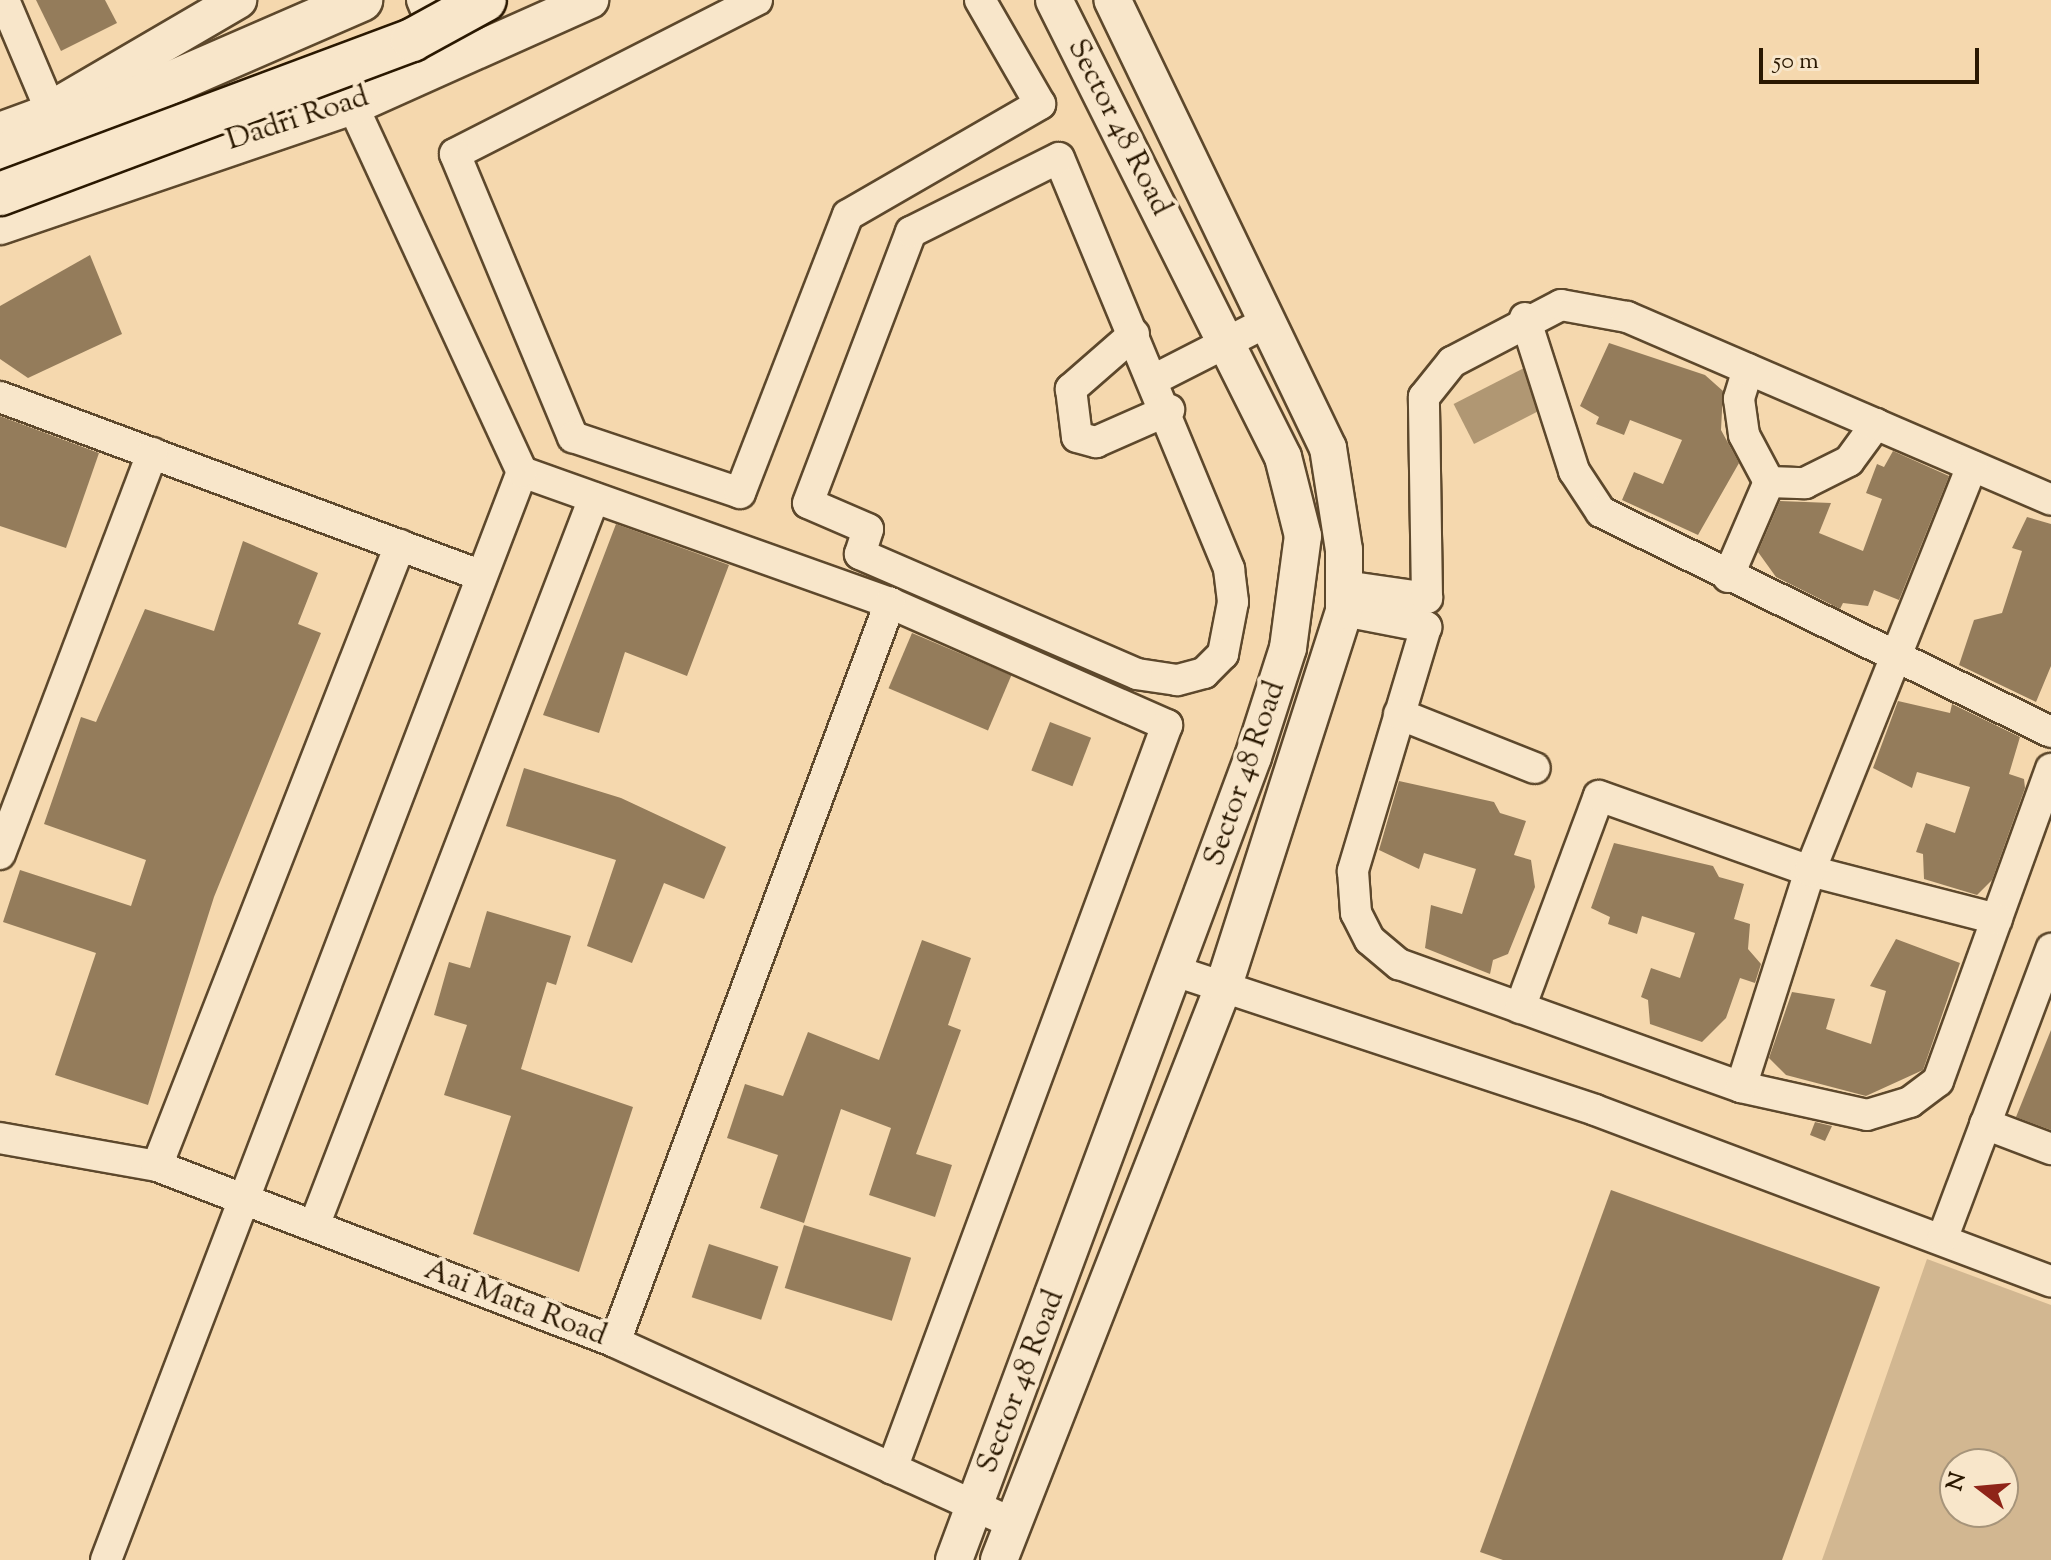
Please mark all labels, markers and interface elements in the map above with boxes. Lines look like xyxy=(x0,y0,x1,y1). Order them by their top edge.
scale bar xyxy=(1763,32,1983,82)
street label: Sector 48 Road xyxy=(1058,34,1178,222)
text: 50 m xyxy=(1773,45,1819,79)
street label: Dadri Road xyxy=(222,80,374,160)
street label: Sector 48 Road xyxy=(1197,677,1295,871)
street label: Aai Mata Road xyxy=(419,1253,611,1355)
street label: Sector 48 Road xyxy=(971,1285,1073,1479)
north arrow xyxy=(1939,1448,2019,1528)
text: N xyxy=(1940,1469,1976,1495)

